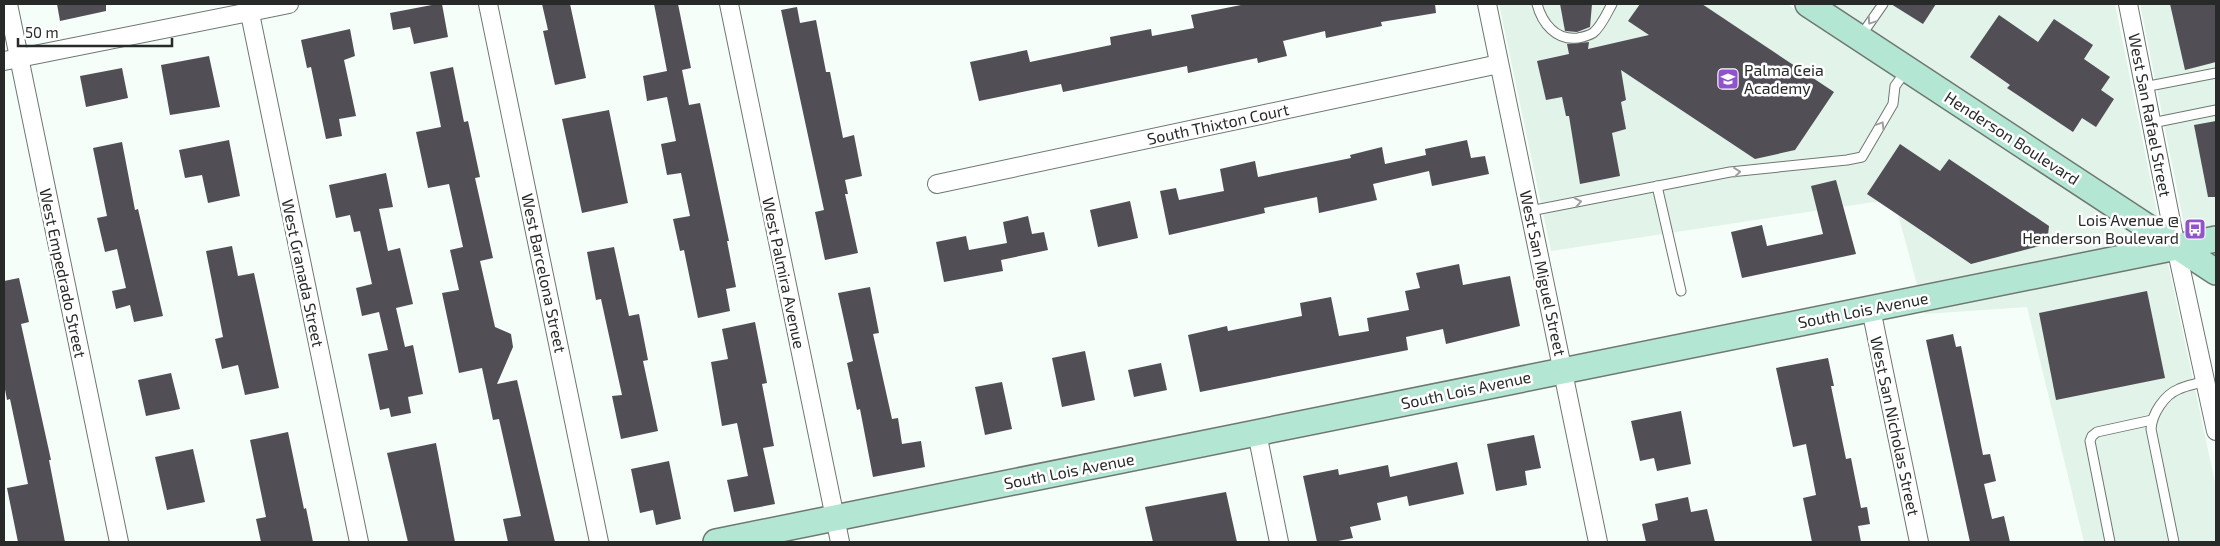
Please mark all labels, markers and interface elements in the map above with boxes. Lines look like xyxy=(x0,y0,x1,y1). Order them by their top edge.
scale bar xyxy=(18,15,171,47)
one-way arrow xyxy=(1868,15,1877,25)
text: 50 m xyxy=(25,23,59,41)
street label: West San Rafael Street xyxy=(2125,31,2176,198)
place label: Palma Ceia Academy xyxy=(1744,60,1824,97)
school or university icon: Palma Ceia Academy xyxy=(1716,67,1740,91)
street label: Henderson Boulevard xyxy=(1941,87,2083,188)
street label: South Thixton Court xyxy=(1145,99,1291,148)
one-way arrow xyxy=(1874,121,1884,130)
one-way arrow xyxy=(1734,166,1742,177)
street label: West Empedrado Street xyxy=(36,186,91,359)
street label: West San Miguel Street xyxy=(1517,188,1570,357)
street label: West Barcelona Street xyxy=(518,191,571,354)
street label: West Palmira Avenue xyxy=(759,196,810,350)
street label: West Granada Street xyxy=(279,197,328,349)
one-way arrow xyxy=(1573,197,1582,208)
place label: Lois Avenue @ Henderson Boulevard xyxy=(2022,210,2179,247)
bus stop icon: Lois Avenue @ Henderson Boulevard xyxy=(2183,217,2207,241)
street label: South Lois Avenue xyxy=(1796,288,1930,331)
street label: West San Nicholas Street xyxy=(1867,334,1924,517)
street label: South Lois Avenue xyxy=(1399,366,1533,413)
street label: South Lois Avenue xyxy=(1002,449,1136,492)

